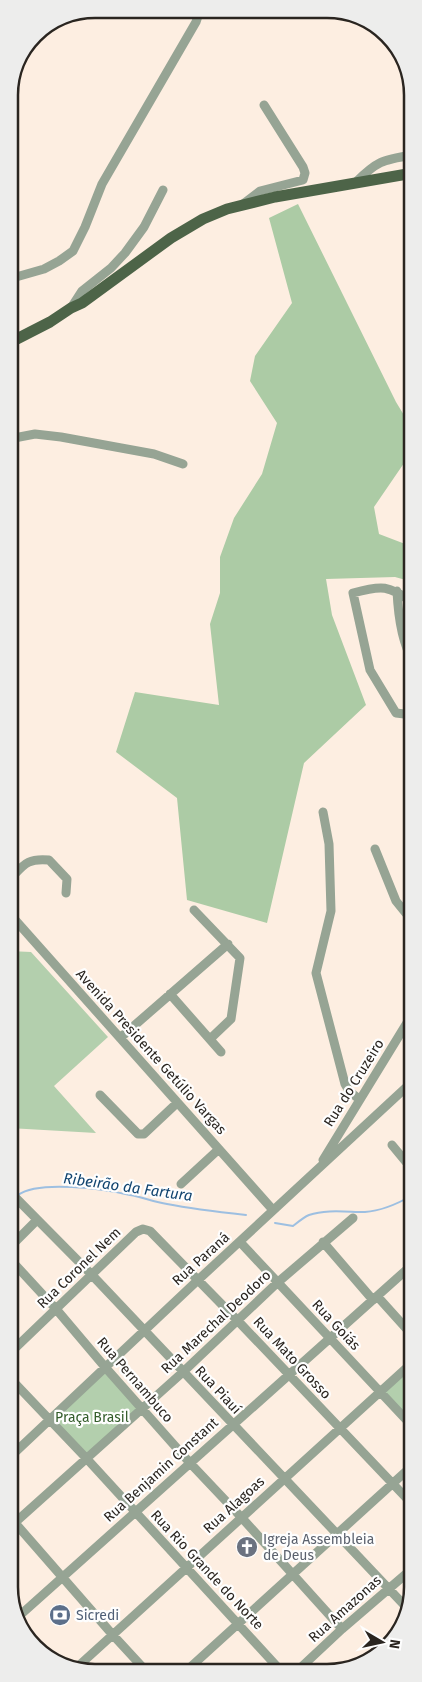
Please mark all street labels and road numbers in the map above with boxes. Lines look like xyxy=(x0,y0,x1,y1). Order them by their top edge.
street label: Avenida Presidente Getúlio Vargas xyxy=(72,966,230,1138)
street label: Rua do Cruzeiro xyxy=(320,1036,388,1130)
street label: Rua Coronel Nem xyxy=(34,1224,124,1312)
street label: Rua Paraná xyxy=(169,1229,233,1289)
street label: Rua Marechal Deodoro xyxy=(158,1267,274,1377)
street label: Rua Goiás xyxy=(308,1296,364,1354)
street label: Rua Mato Grosso xyxy=(250,1313,334,1403)
street label: Rua Pernambuco xyxy=(93,1334,177,1426)
street label: Rua Piauí xyxy=(191,1362,245,1418)
street label: Rua Benjamin Constant xyxy=(100,1414,222,1526)
street label: Rua Alagoas xyxy=(200,1473,268,1537)
street label: Rua Rio Grande do Norte xyxy=(147,1507,267,1633)
street label: Rua Amazonas xyxy=(305,1572,385,1646)

